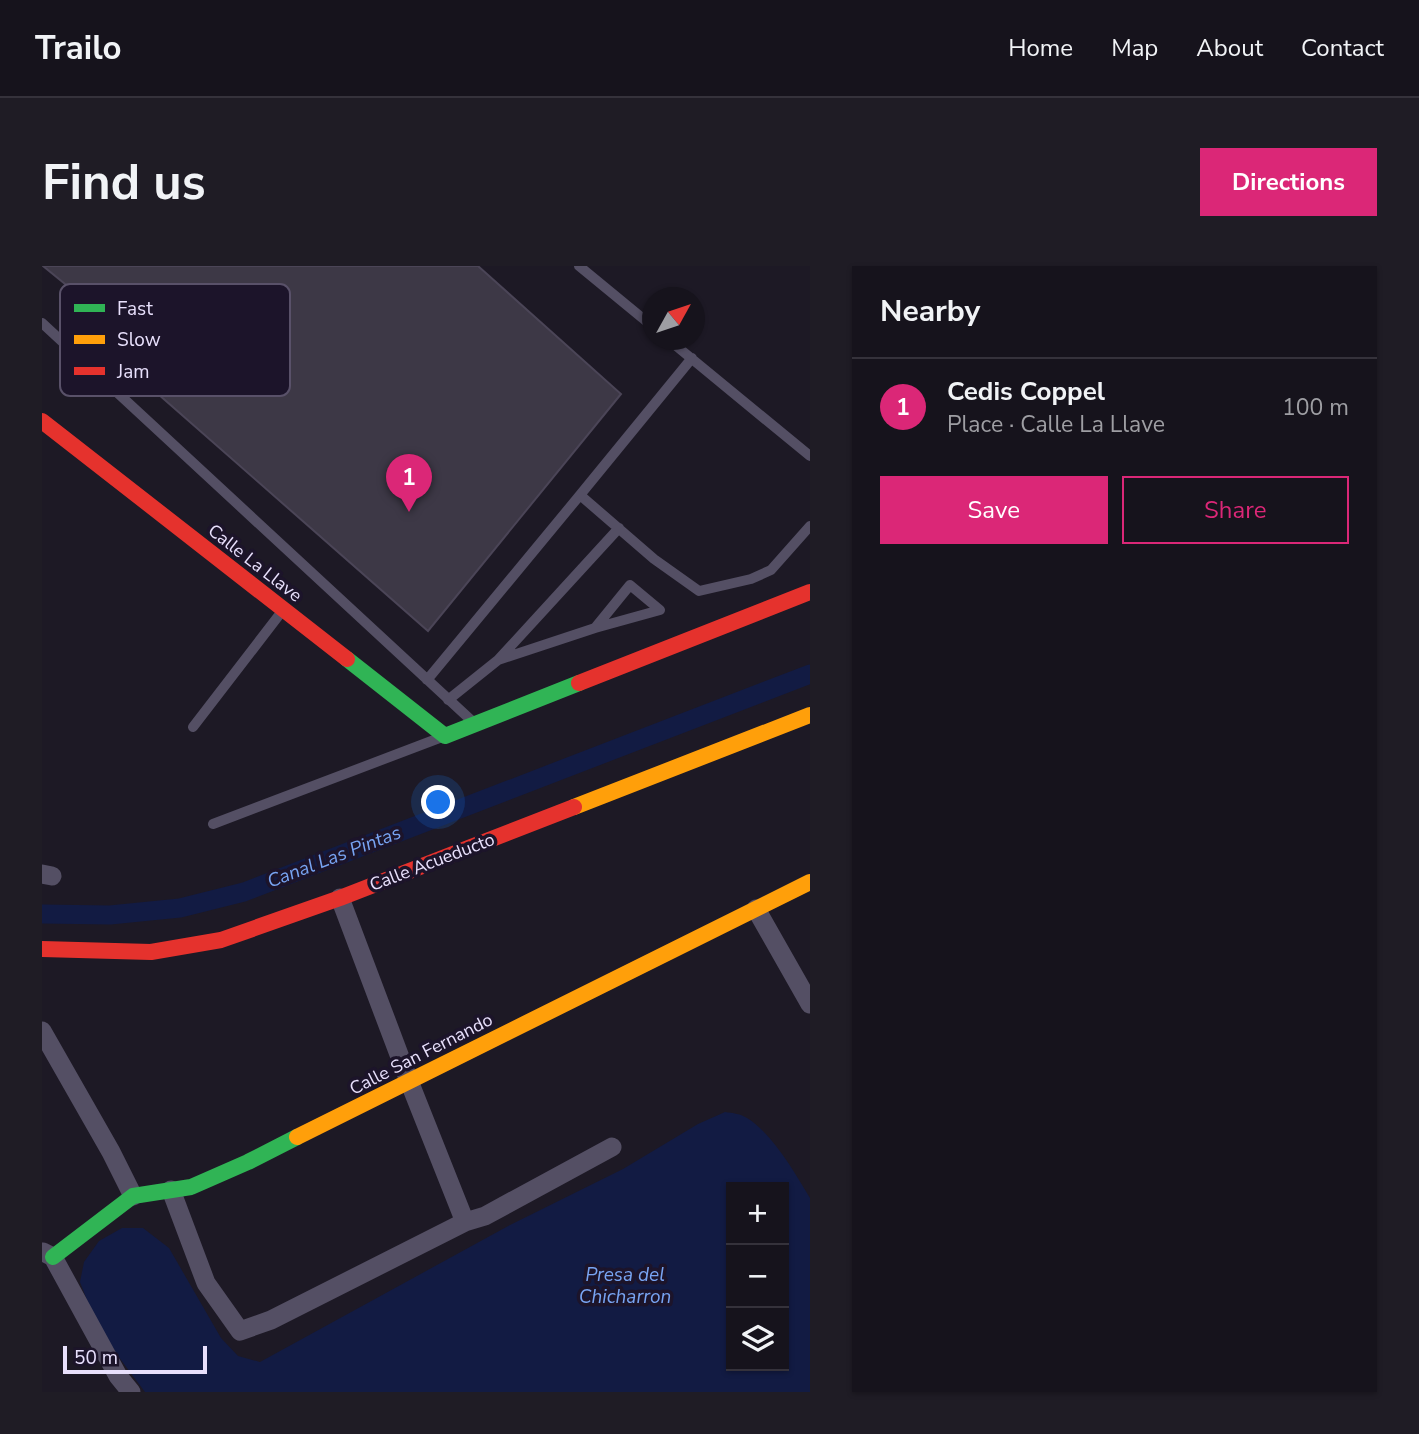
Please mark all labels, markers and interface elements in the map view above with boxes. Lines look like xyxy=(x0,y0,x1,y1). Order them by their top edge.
text: Trailo xyxy=(35,26,122,71)
text: Home xyxy=(1008,32,1073,64)
text: Map xyxy=(1111,32,1158,64)
text: About xyxy=(1196,32,1263,64)
text: Contact xyxy=(1301,32,1384,64)
button: Directions xyxy=(1200,148,1377,216)
text: Find us xyxy=(42,149,206,216)
legend xyxy=(60,284,290,396)
north arrow xyxy=(642,287,705,350)
text: Nearby xyxy=(880,291,980,332)
text: Fast xyxy=(117,296,153,322)
text: Slow xyxy=(117,327,161,353)
text: Jam xyxy=(116,359,150,385)
text: Cedis Coppel xyxy=(947,374,1105,409)
text: 1 xyxy=(896,392,910,423)
text: 100 m xyxy=(1282,392,1349,423)
text: Place · Calle La Llave xyxy=(947,409,1165,440)
pin: 1 xyxy=(386,454,432,512)
button: Save xyxy=(880,476,1108,544)
button: Share xyxy=(1122,476,1349,544)
street label: Calle La Llave xyxy=(203,519,307,607)
your location xyxy=(421,785,455,819)
water label: Canal Las Pintas xyxy=(263,820,405,894)
street label: Calle Acueducto xyxy=(366,827,498,897)
street label: Calle San Fernando xyxy=(345,1008,497,1100)
map controls xyxy=(726,1182,789,1371)
button: + xyxy=(726,1182,789,1245)
button: − xyxy=(726,1245,789,1308)
water label: Presa del Chicharron xyxy=(579,1262,671,1310)
button: layers xyxy=(726,1308,789,1371)
scale bar xyxy=(63,1343,206,1375)
text: 50 m xyxy=(74,1345,118,1371)

